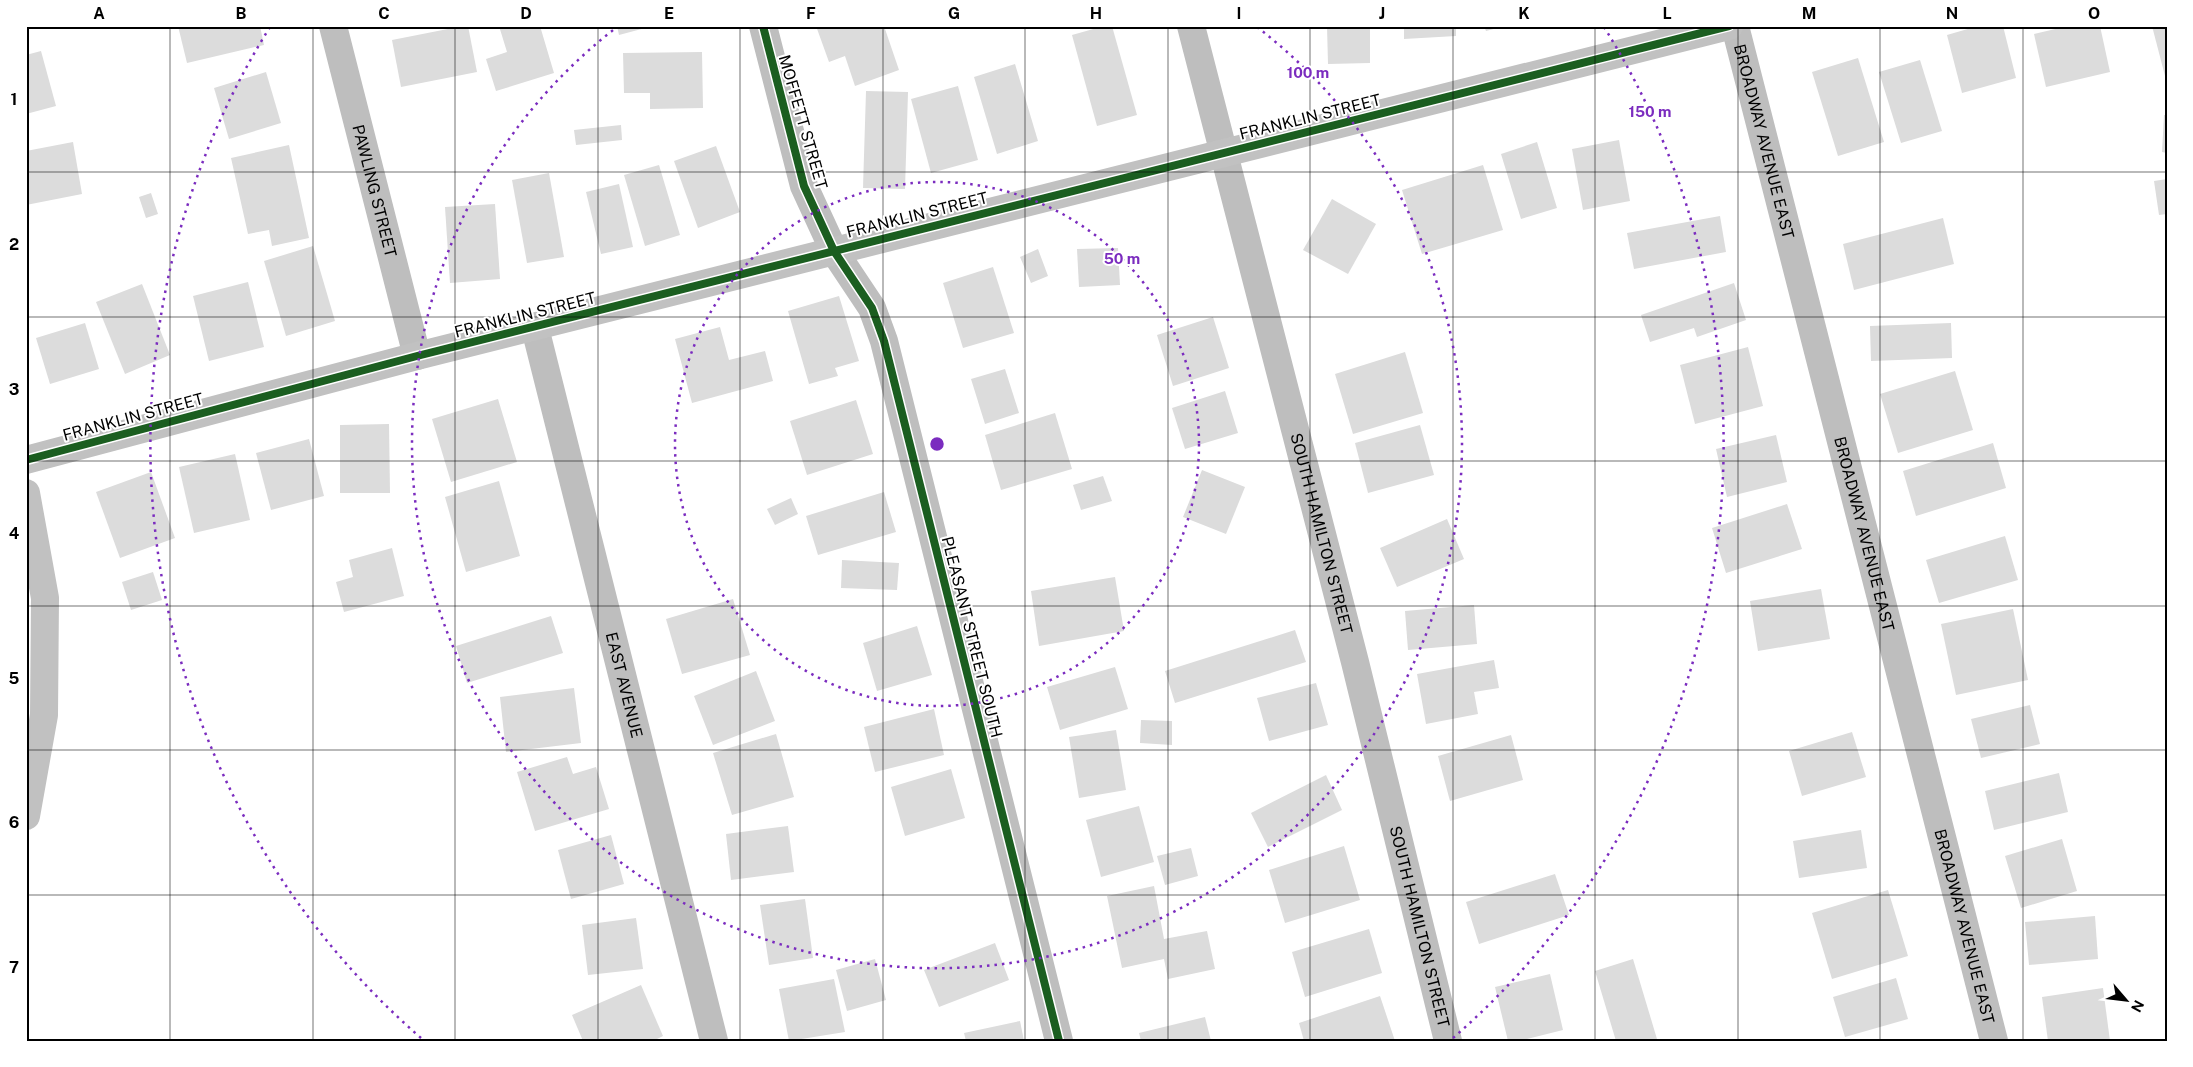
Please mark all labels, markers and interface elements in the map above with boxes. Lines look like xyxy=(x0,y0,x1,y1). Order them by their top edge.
text: A xyxy=(93,4,105,23)
text: B xyxy=(236,4,247,23)
text: C xyxy=(378,4,390,23)
text: D xyxy=(520,4,532,23)
text: E xyxy=(664,4,674,23)
text: F xyxy=(806,4,816,23)
text: G xyxy=(948,4,960,23)
text: H xyxy=(1090,4,1102,23)
text: I xyxy=(1237,4,1241,23)
text: J xyxy=(1379,4,1385,23)
text: K xyxy=(1518,4,1530,23)
text: L xyxy=(1662,4,1672,23)
text: M xyxy=(1802,4,1816,23)
text: N xyxy=(1946,4,1958,23)
text: O xyxy=(2088,4,2100,23)
street label: BROADWAY AVENUE EAST xyxy=(1730,42,1798,241)
street label: MOFFETT STREET xyxy=(775,53,831,192)
text: 100 m xyxy=(1287,64,1329,81)
text: 1 xyxy=(11,90,17,109)
street label: FRANKLIN STREET xyxy=(1237,90,1383,144)
text: 150 m xyxy=(1628,103,1672,120)
street label: PAWLING STREET xyxy=(349,122,401,260)
street label: FRANKLIN STREET xyxy=(844,188,990,242)
text: 2 xyxy=(9,235,19,254)
text: 50 m xyxy=(1104,250,1140,267)
street label: FRANKLIN STREET xyxy=(452,288,598,342)
text: 3 xyxy=(9,380,19,399)
street label: FRANKLIN STREET xyxy=(61,389,206,445)
street label: SOUTH HAMILTON STREET xyxy=(1287,431,1357,636)
street label: BROADWAY AVENUE EAST xyxy=(1831,434,1899,634)
centre of rings xyxy=(928,435,946,453)
text: 4 xyxy=(9,524,20,543)
street label: PLEASANT STREET SOUTH xyxy=(938,534,1006,740)
street label: EAST AVENUE xyxy=(602,630,647,740)
text: 5 xyxy=(9,669,20,688)
text: 6 xyxy=(9,813,19,832)
street label: SOUTH HAMILTON STREET xyxy=(1386,824,1454,1029)
street label: BROADWAY AVENUE EAST xyxy=(1931,827,1999,1026)
text: 7 xyxy=(9,958,19,977)
north arrow xyxy=(2100,974,2150,1024)
text: N xyxy=(2128,998,2147,1015)

